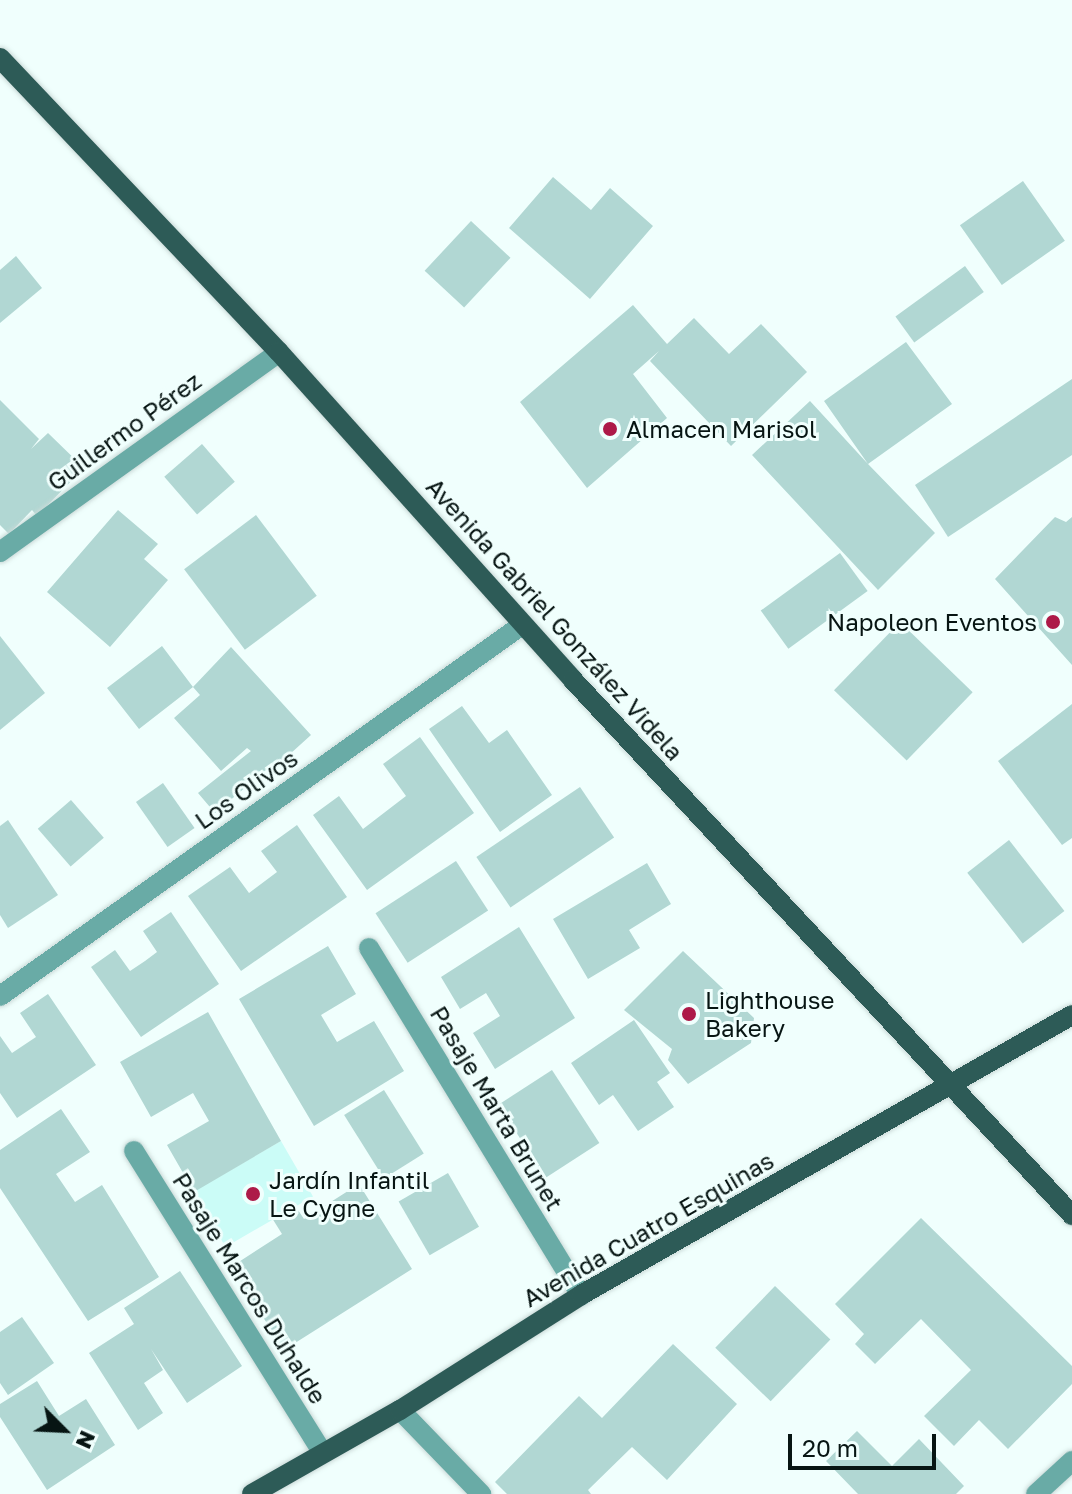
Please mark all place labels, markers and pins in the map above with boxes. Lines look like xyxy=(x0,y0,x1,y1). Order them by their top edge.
place label: Almacen Marisol xyxy=(626,415,817,443)
marker: Almacen Marisol xyxy=(601,420,619,438)
place label: Napoleon Eventos xyxy=(827,608,1037,636)
marker: Napoleon Eventos xyxy=(1044,613,1062,631)
place label: Lighthouse Bakery xyxy=(705,986,834,1042)
marker: Lighthouse Bakery xyxy=(680,1005,698,1023)
place label: Jardín Infantil Le Cygne xyxy=(269,1166,429,1222)
marker: Jardín Infantil Le Cygne xyxy=(244,1185,262,1203)

